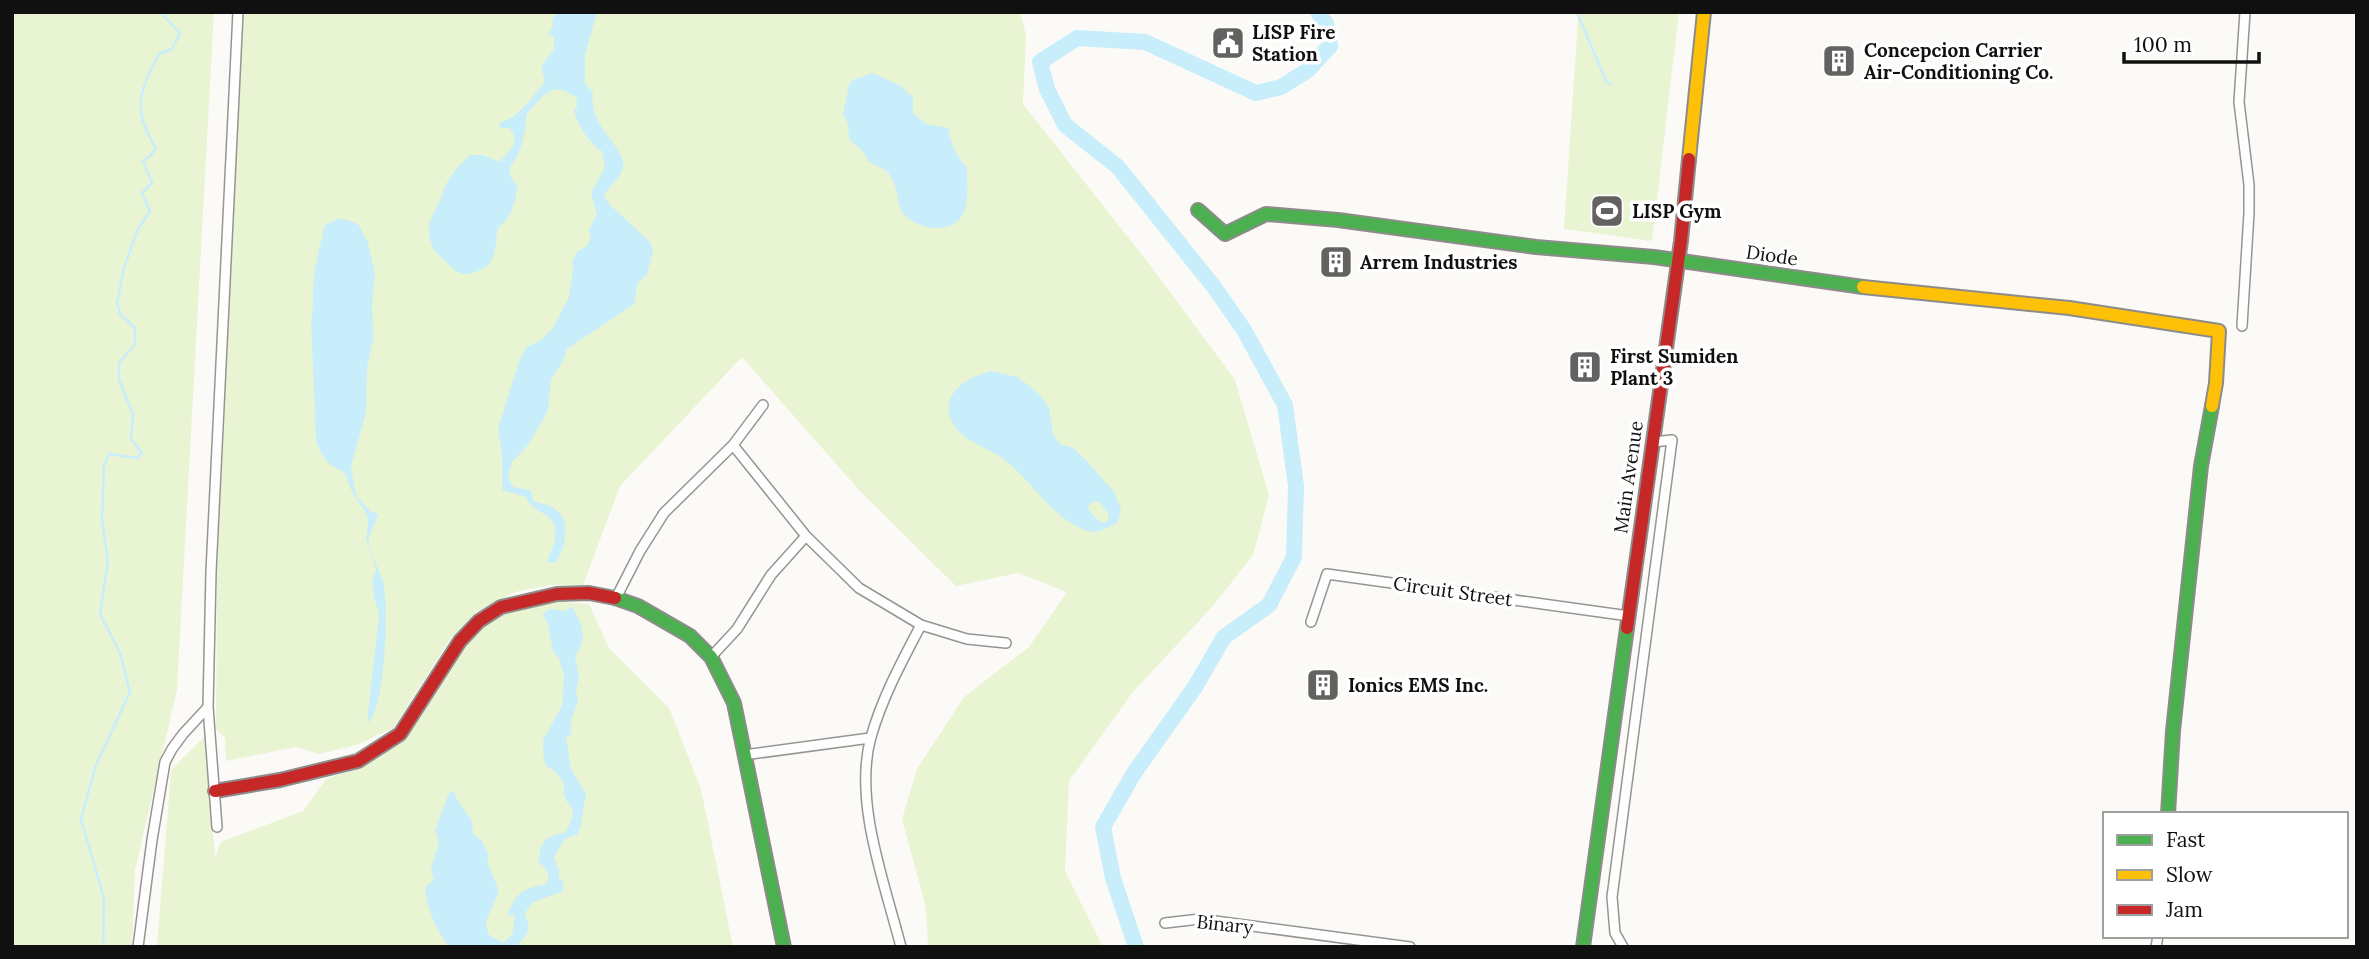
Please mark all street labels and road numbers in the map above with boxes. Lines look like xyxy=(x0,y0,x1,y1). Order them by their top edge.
street label: Diode xyxy=(1744,239,1800,271)
street label: Main Avenue xyxy=(1608,419,1648,535)
street label: Circuit Street xyxy=(1392,571,1515,611)
street label: Binary xyxy=(1195,909,1255,939)

